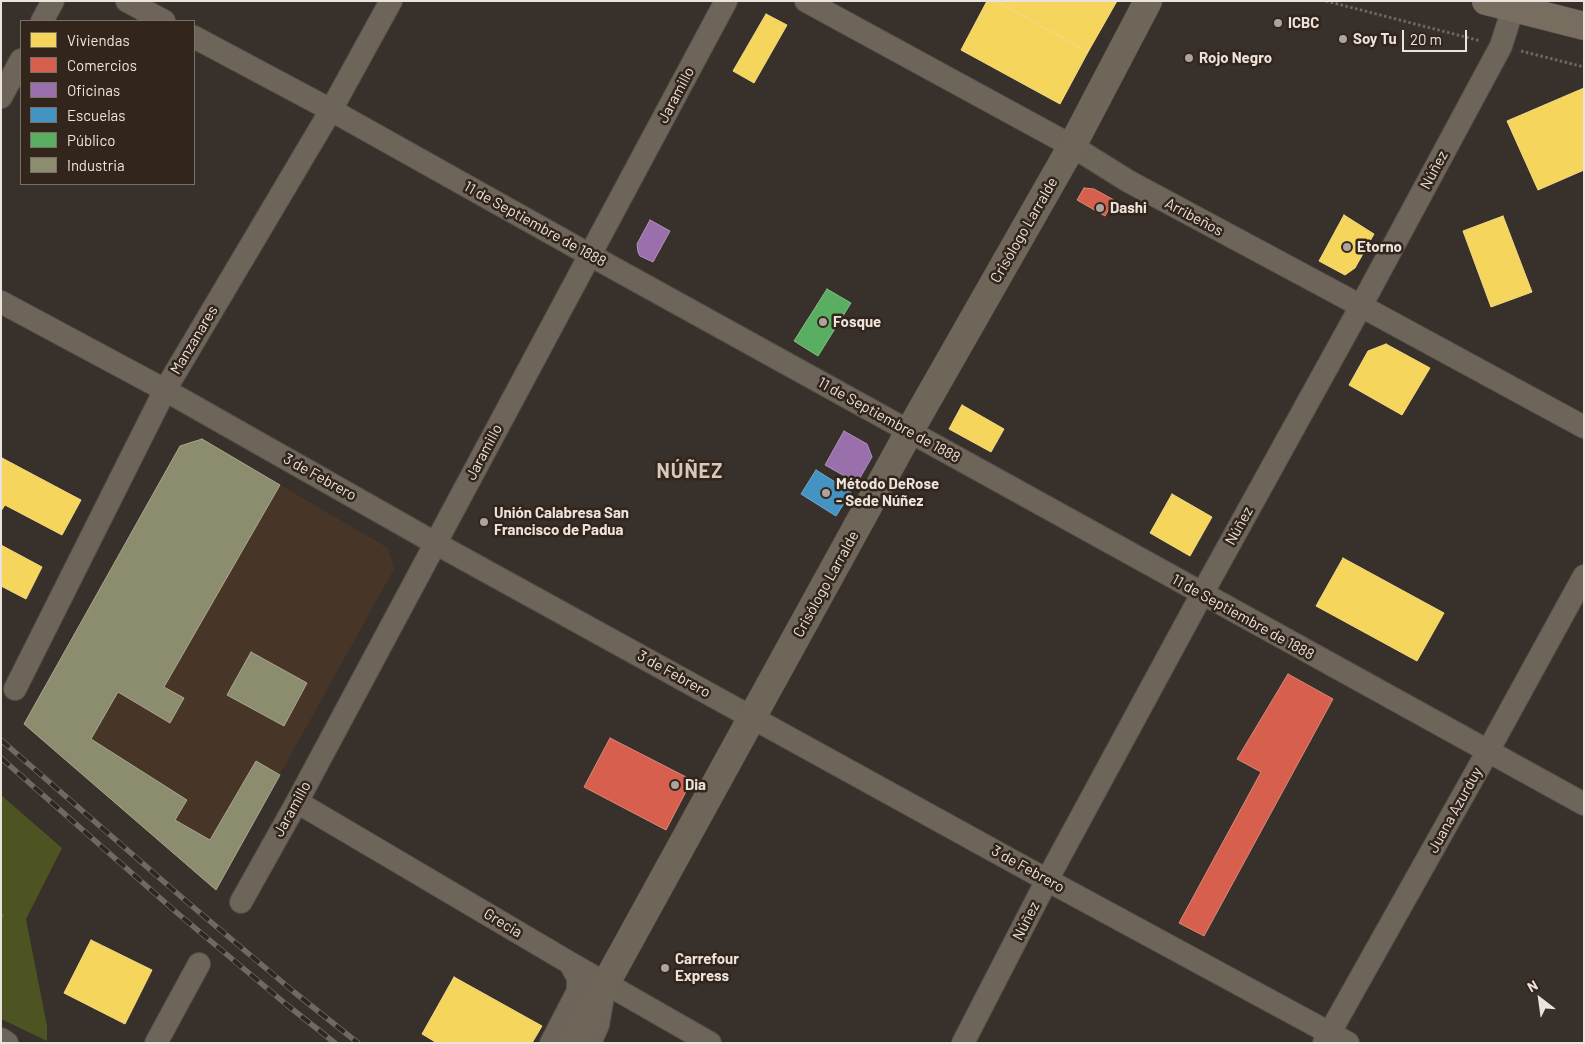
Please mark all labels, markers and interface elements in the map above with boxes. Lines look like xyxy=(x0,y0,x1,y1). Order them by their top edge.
place label: ICBC xyxy=(1288,14,1319,32)
marker: ICBC xyxy=(1272,17,1284,29)
legend xyxy=(20,20,195,185)
scale bar xyxy=(1405,20,1470,52)
place label: Soy Tu xyxy=(1353,30,1397,48)
text: 20 m xyxy=(1410,30,1442,48)
text: Viviendas xyxy=(67,31,130,49)
marker: Soy Tu xyxy=(1337,33,1349,45)
place label: Rojo Negro xyxy=(1199,49,1272,67)
marker: Rojo Negro xyxy=(1183,52,1195,64)
text: Comercios xyxy=(67,56,137,74)
street label: Jaramillo xyxy=(654,64,698,126)
text: Oficinas xyxy=(67,81,120,99)
text: Escuelas xyxy=(67,106,125,124)
text: Público xyxy=(67,131,115,149)
street label: Núñez xyxy=(1416,148,1452,192)
text: Industria xyxy=(67,156,125,174)
street label: Crisólogo Larralde xyxy=(986,174,1062,286)
street label: 11 de Septiembre de 1888 xyxy=(461,177,609,271)
street label: Arribeños xyxy=(1162,194,1226,240)
place label: Dashi xyxy=(1110,199,1147,217)
marker: Dashi xyxy=(1094,202,1106,214)
place label: Etorno xyxy=(1357,238,1402,256)
marker: Etorno xyxy=(1341,241,1353,253)
street label: Manzanares xyxy=(166,302,222,378)
place label: Fosque xyxy=(833,313,881,331)
marker: Fosque xyxy=(817,316,829,328)
street label: 11 de Septiembre de 1888 xyxy=(815,373,963,467)
street label: Jaramillo xyxy=(462,421,506,483)
street label: 3 de Febrero xyxy=(280,450,360,504)
district label: NÚÑEZ xyxy=(656,459,724,483)
place label: Método DeRose - Sede Núñez xyxy=(836,475,939,510)
marker: Método DeRose - Sede Núñez xyxy=(820,487,832,499)
place label: Unión Calabresa San Francisco de Padua xyxy=(494,504,629,539)
street label: Núñez xyxy=(1221,504,1257,548)
marker: Unión Calabresa San Francisco de Padua xyxy=(478,516,490,528)
street label: Crisólogo Larralde xyxy=(789,528,863,640)
street label: 11 de Septiembre de 1888 xyxy=(1169,570,1317,664)
street label: 3 de Febrero xyxy=(634,647,714,701)
street label: Juana Azurduy xyxy=(1424,764,1486,856)
place label: Dia xyxy=(685,776,706,794)
street label: Jaramillo xyxy=(269,778,315,840)
marker: Dia xyxy=(669,779,681,791)
street label: 3 de Febrero xyxy=(988,842,1068,896)
street label: Núñez xyxy=(1009,899,1043,943)
street label: Grecia xyxy=(480,905,526,941)
place label: Carrefour Express xyxy=(675,950,739,985)
marker: Carrefour Express xyxy=(659,962,671,974)
north arrow xyxy=(1515,974,1565,1024)
text: N xyxy=(1524,976,1541,995)

